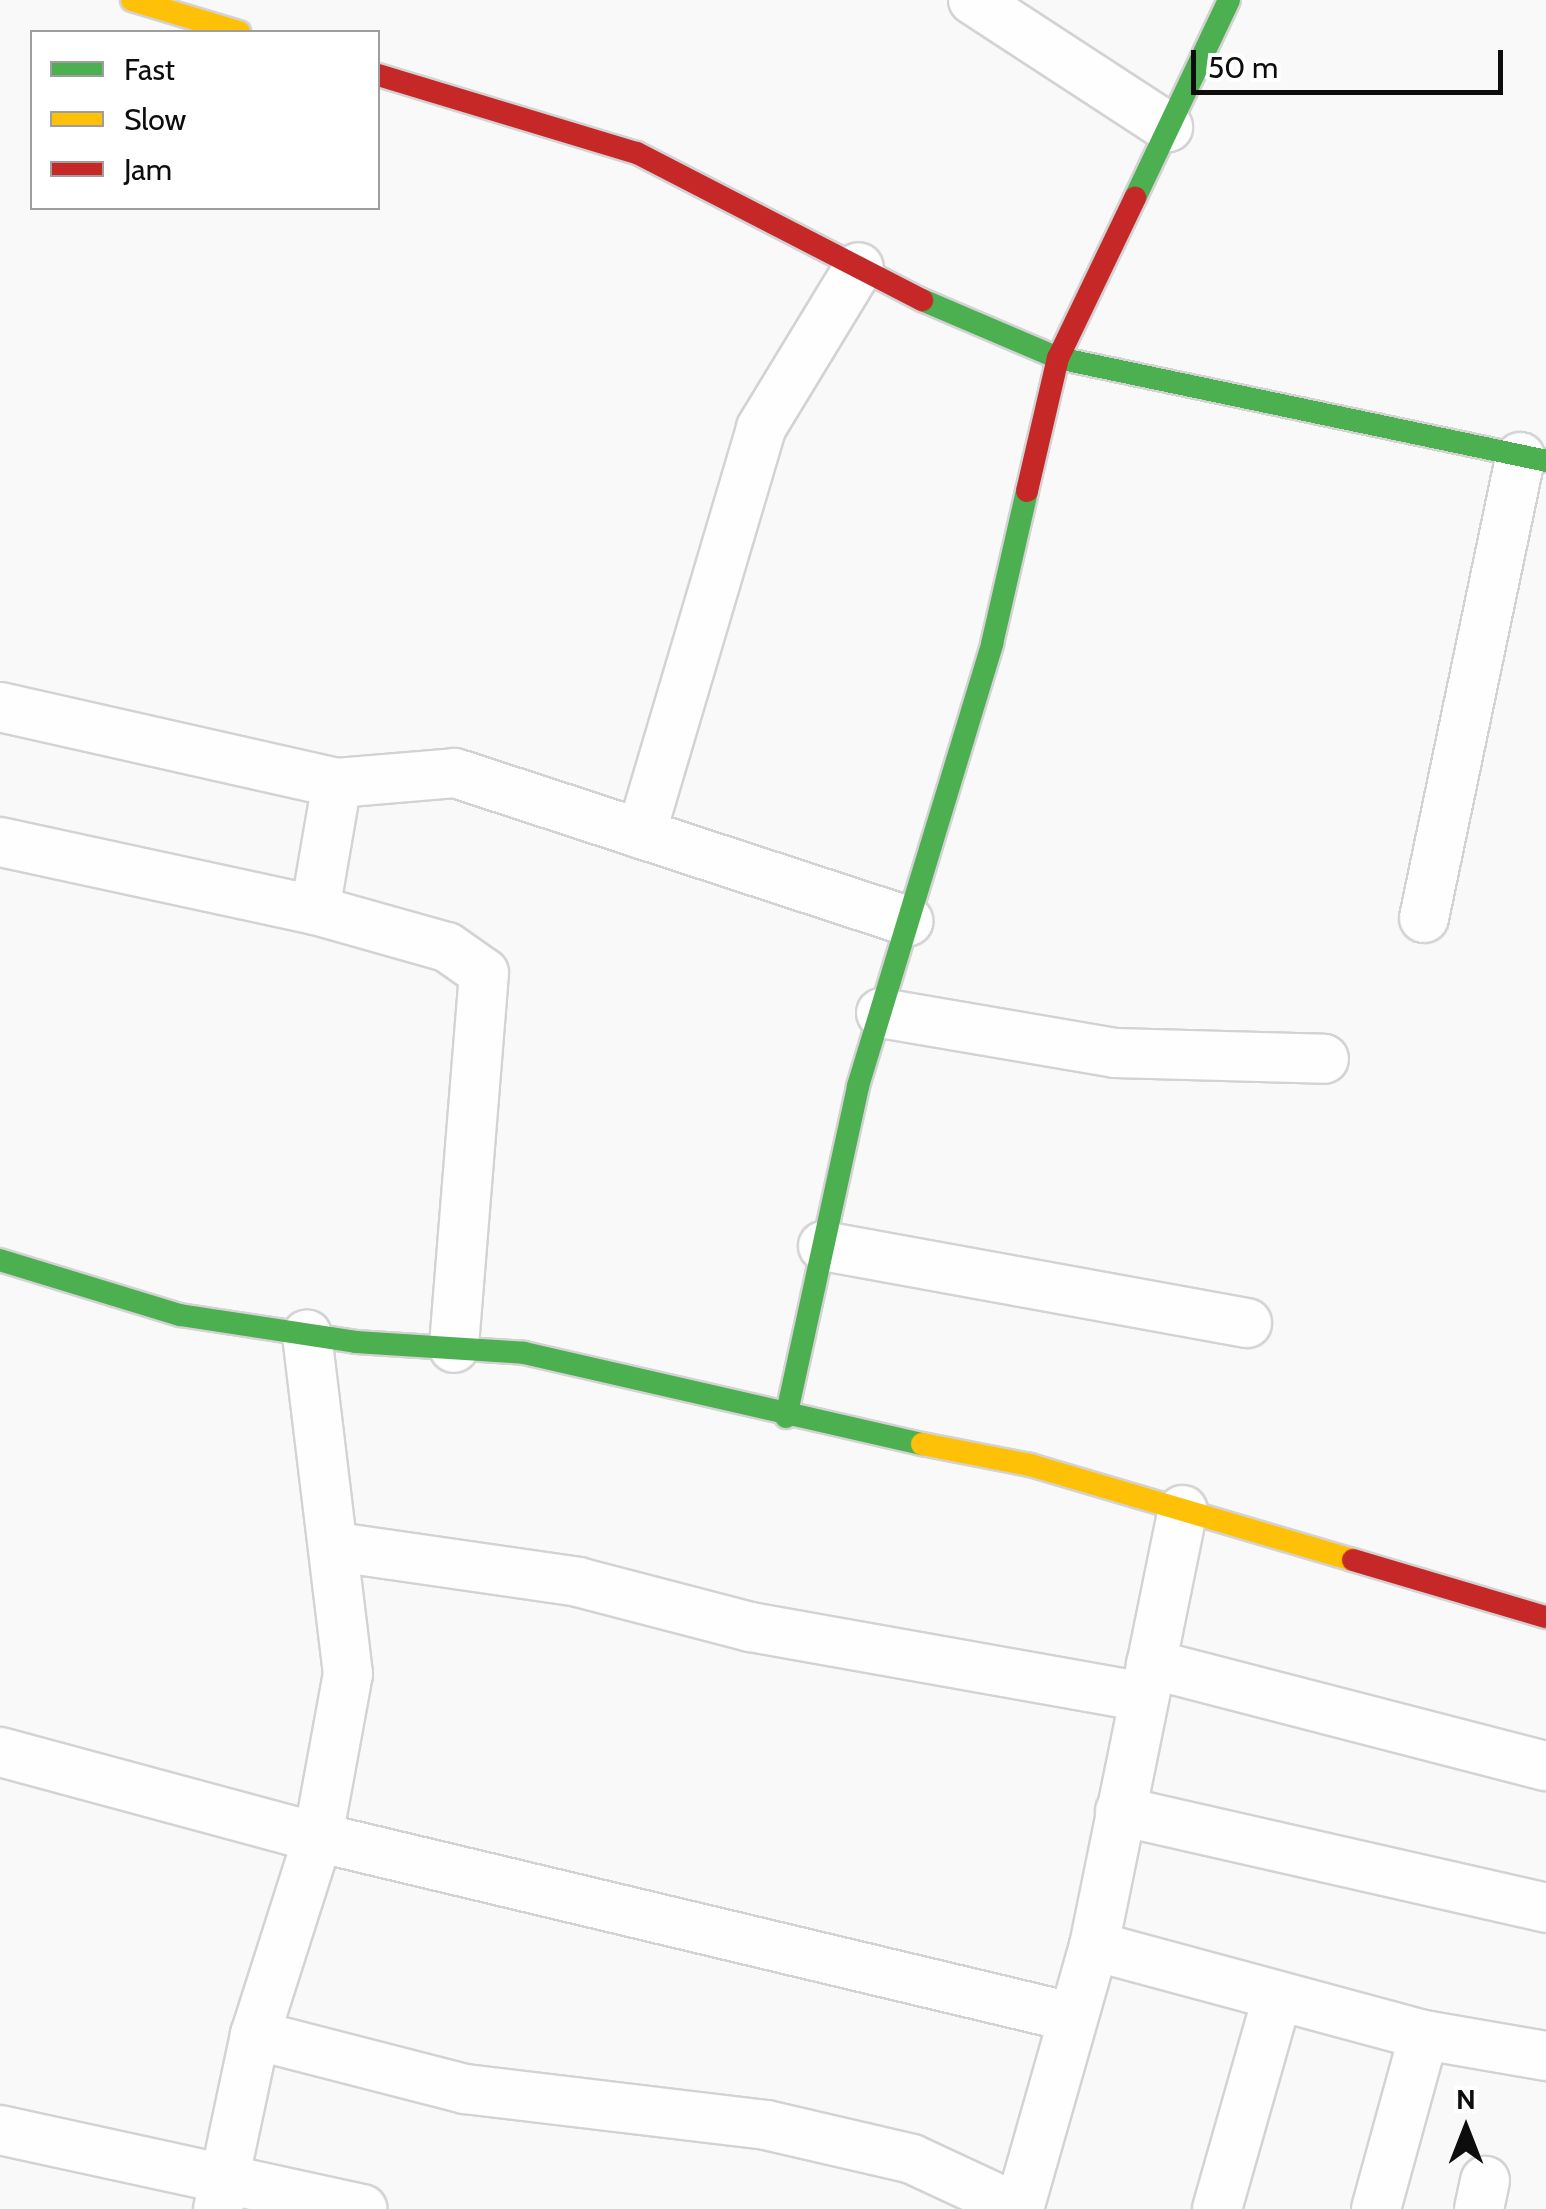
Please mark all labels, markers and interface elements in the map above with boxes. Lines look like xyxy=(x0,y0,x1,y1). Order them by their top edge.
legend xyxy=(30,30,380,210)
scale bar xyxy=(1196,30,1508,92)
text: 50 m xyxy=(1208,49,1278,86)
text: Fast xyxy=(124,51,175,88)
text: Slow xyxy=(124,101,186,138)
text: Jam xyxy=(124,151,172,188)
north arrow xyxy=(1416,2079,1516,2179)
text: N xyxy=(1456,2082,1476,2116)

